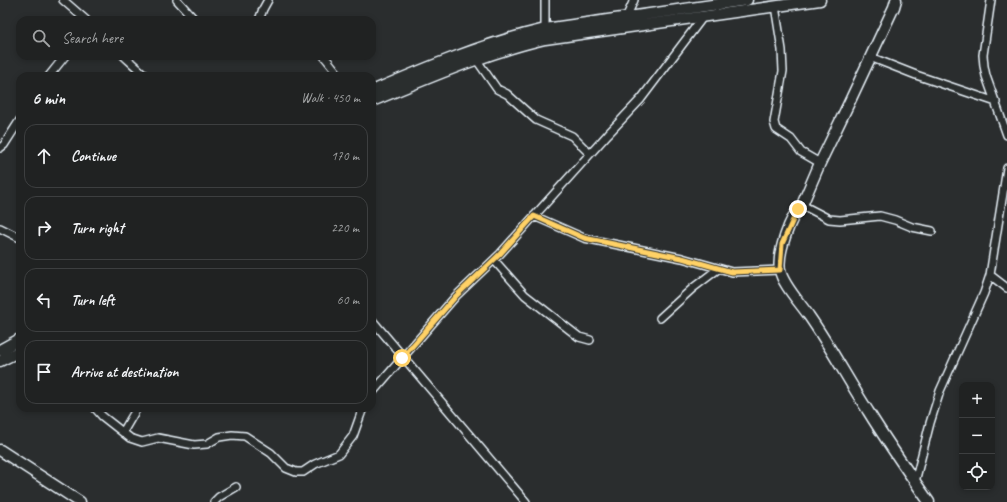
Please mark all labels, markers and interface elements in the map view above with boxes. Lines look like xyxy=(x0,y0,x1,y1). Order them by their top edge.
search box xyxy=(16,16,376,60)
icon: search xyxy=(30,27,52,49)
text: Search here xyxy=(62,29,123,48)
text: 6 min xyxy=(32,88,65,109)
text: Walk · 450 m xyxy=(301,90,360,106)
icon: ahead xyxy=(33,145,55,167)
text: Continue xyxy=(71,147,116,166)
text: 170 m xyxy=(331,148,359,164)
route end xyxy=(789,200,807,218)
icon: right xyxy=(33,217,55,239)
text: Turn right xyxy=(71,219,124,238)
text: 220 m xyxy=(331,220,359,236)
icon: left xyxy=(33,289,55,311)
text: Turn left xyxy=(71,291,114,310)
text: 60 m xyxy=(337,292,359,308)
route start xyxy=(393,349,411,367)
icon: arrive xyxy=(33,361,55,383)
text: Arrive at destination xyxy=(71,363,178,382)
map controls xyxy=(959,382,995,490)
button: + xyxy=(959,382,995,418)
button: − xyxy=(959,418,995,454)
button: locate xyxy=(959,454,995,490)

